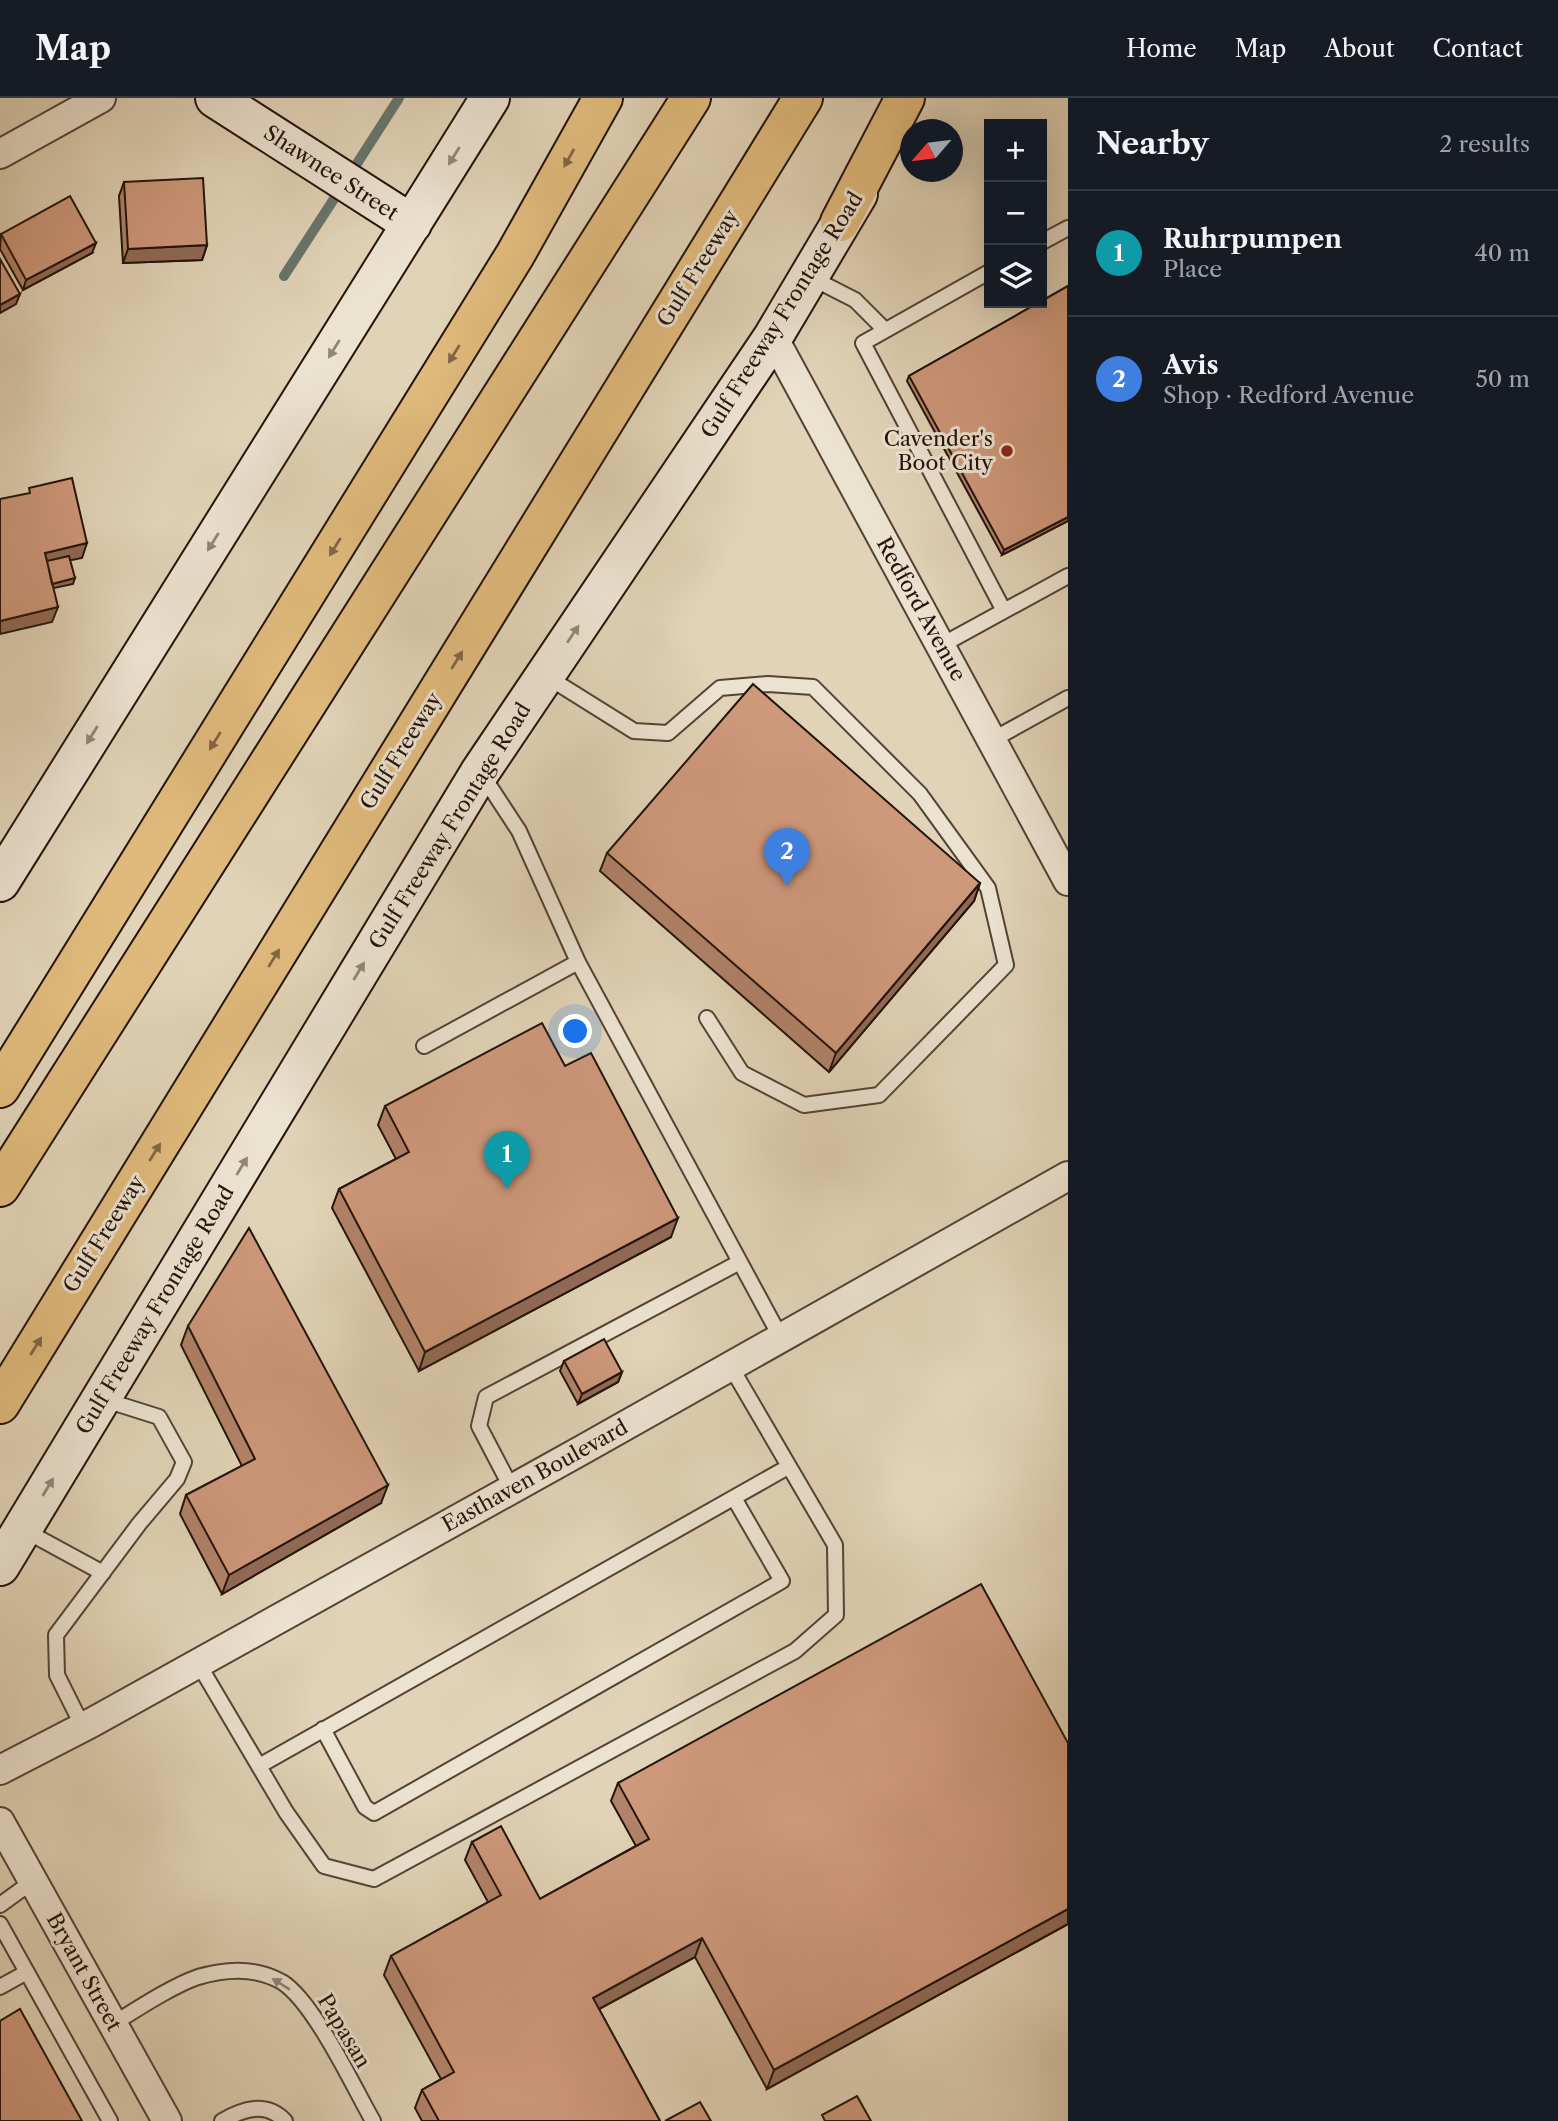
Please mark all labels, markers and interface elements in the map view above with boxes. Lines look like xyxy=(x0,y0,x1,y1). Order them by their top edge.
text: Map xyxy=(35,28,111,69)
text: Home xyxy=(1126,34,1197,63)
text: Map xyxy=(1235,34,1286,63)
text: About xyxy=(1324,34,1395,63)
text: Contact xyxy=(1433,34,1523,63)
north arrow xyxy=(900,119,963,182)
map controls xyxy=(984,119,1047,308)
button: + xyxy=(984,119,1047,182)
street label: Shawnee Street xyxy=(259,120,404,226)
text: Nearby xyxy=(1096,125,1209,162)
text: 2 results xyxy=(1439,130,1530,158)
one-way arrow xyxy=(448,146,461,166)
one-way arrow xyxy=(564,148,576,168)
button: − xyxy=(984,182,1047,245)
street label: Gulf Freeway Frontage Road xyxy=(695,187,868,442)
street label: Gulf Freeway xyxy=(652,204,744,331)
text: Ruhrpumpen xyxy=(1163,223,1342,255)
text: 1 xyxy=(1114,239,1124,267)
text: 40 m xyxy=(1475,239,1530,267)
button: layers xyxy=(984,245,1047,308)
text: Place xyxy=(1163,255,1222,283)
one-way arrow xyxy=(327,339,340,359)
one-way arrow xyxy=(448,344,461,363)
text: Avis xyxy=(1163,349,1219,381)
text: 2 xyxy=(1112,365,1126,393)
text: 50 m xyxy=(1475,365,1530,393)
text: Shop · Redford Avenue xyxy=(1163,381,1414,409)
place label: Cavender's Boot City xyxy=(884,426,993,475)
marker: Cavender's Boot City xyxy=(999,443,1015,459)
one-way arrow xyxy=(207,532,220,551)
street label: Redford Avenue xyxy=(872,532,971,685)
one-way arrow xyxy=(328,538,341,557)
one-way arrow xyxy=(566,625,580,643)
one-way arrow xyxy=(451,650,464,669)
street label: Gulf Freeway xyxy=(355,687,447,814)
street label: Gulf Freeway Frontage Road xyxy=(363,698,536,953)
one-way arrow xyxy=(86,725,99,744)
one-way arrow xyxy=(208,731,221,750)
pin: 2 xyxy=(764,828,810,886)
one-way arrow xyxy=(268,949,280,968)
one-way arrow xyxy=(353,962,366,981)
your location xyxy=(558,1014,592,1048)
pin: 1 xyxy=(484,1131,530,1189)
one-way arrow xyxy=(148,1142,161,1161)
one-way arrow xyxy=(235,1156,248,1175)
street label: Gulf Freeway xyxy=(58,1170,150,1297)
street label: Gulf Freeway Frontage Road xyxy=(70,1181,239,1439)
one-way arrow xyxy=(29,1336,42,1355)
street label: Easthaven Boulevard xyxy=(438,1414,632,1537)
one-way arrow xyxy=(42,1477,54,1496)
street label: Bryant Street xyxy=(42,1908,127,2036)
one-way arrow xyxy=(272,1978,291,1991)
street label: Papasan xyxy=(313,1989,376,2072)

